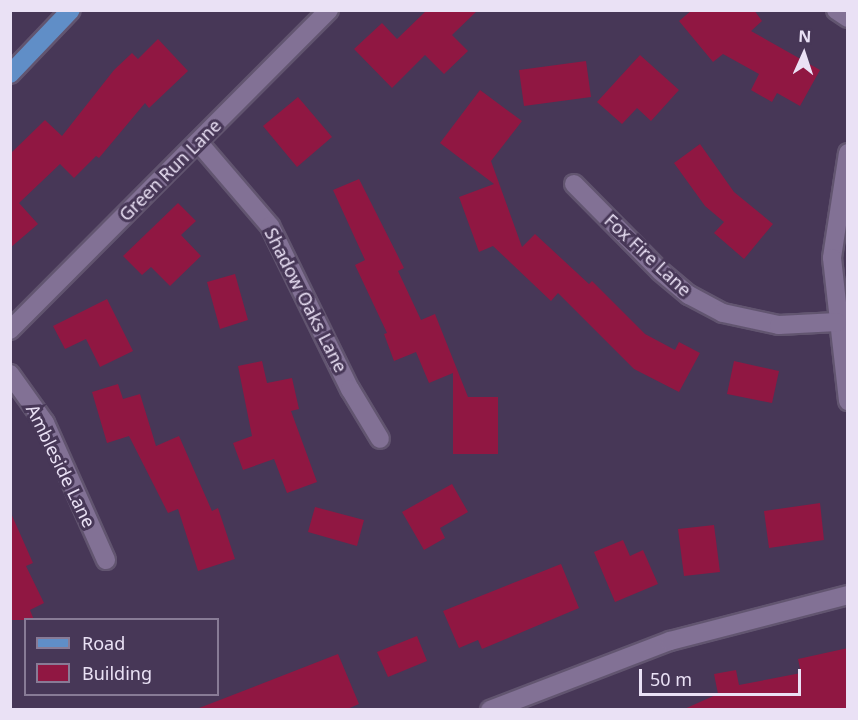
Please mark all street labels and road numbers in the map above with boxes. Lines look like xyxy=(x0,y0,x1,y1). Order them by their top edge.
street label: Green Run Lane xyxy=(115,115,225,225)
street label: Fox Fire Lane xyxy=(600,209,696,301)
street label: Shadow Oaks Lane xyxy=(260,224,352,376)
street label: Ambleside Lane xyxy=(22,401,100,531)

